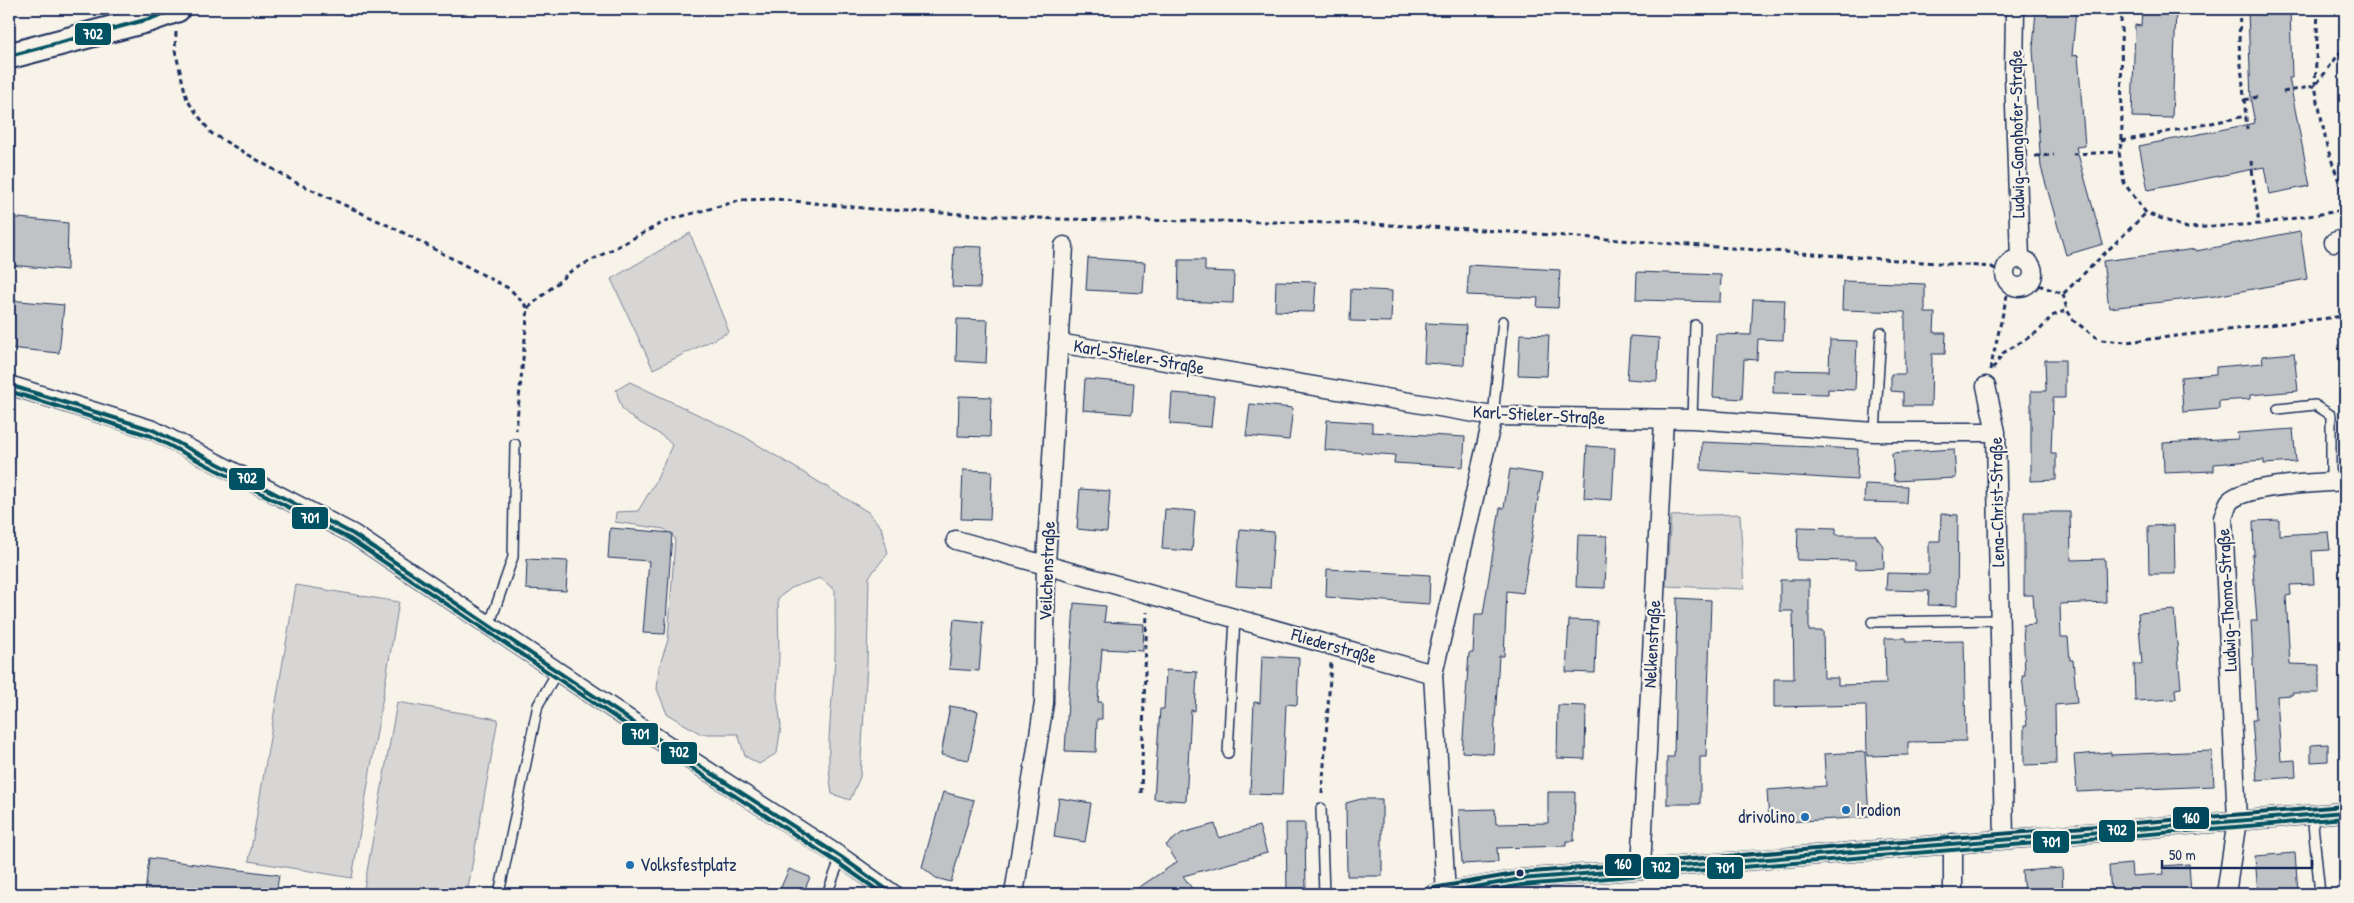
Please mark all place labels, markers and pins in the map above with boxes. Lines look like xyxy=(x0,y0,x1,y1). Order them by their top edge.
place label: Irodion xyxy=(1856,797,1901,822)
place label: drivolino xyxy=(1738,804,1795,829)
marker: Irodion xyxy=(1840,804,1852,816)
marker: drivolino xyxy=(1799,811,1811,823)
place label: Volksfestplatz xyxy=(640,852,737,877)
marker: Volksfestplatz xyxy=(624,859,636,871)
unlabelled marker xyxy=(1515,868,1525,878)

